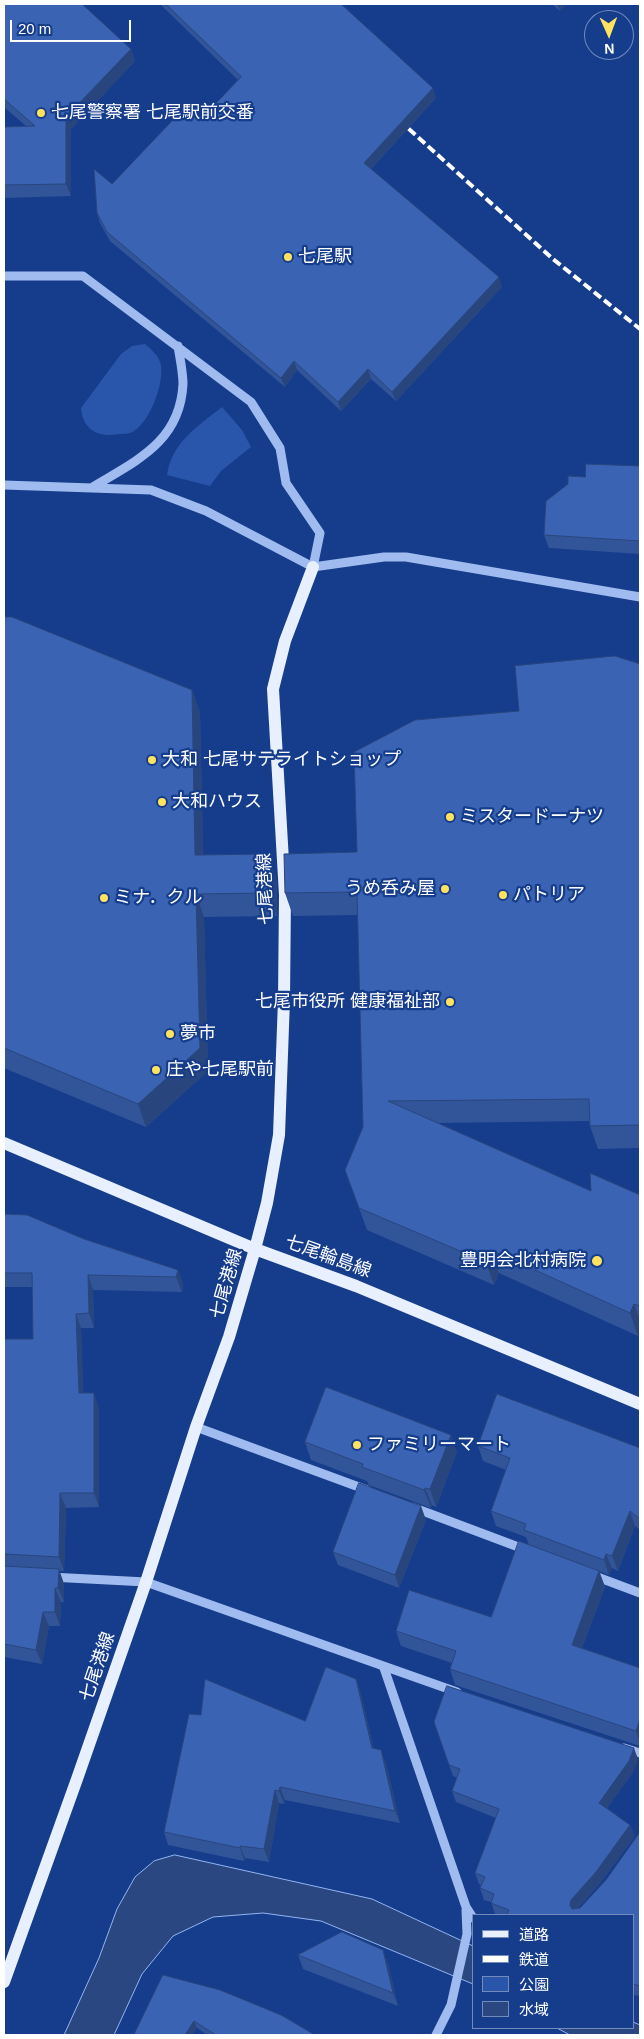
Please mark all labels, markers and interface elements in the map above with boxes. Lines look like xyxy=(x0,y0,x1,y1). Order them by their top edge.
scale bar xyxy=(12,10,134,42)
north arrow xyxy=(584,10,634,60)
text: 20 m xyxy=(18,20,51,37)
text: N xyxy=(604,41,615,57)
place label: 七尾警察署 七尾駅前交番 xyxy=(51,102,254,124)
marker: 七尾警察署 七尾駅前交番 xyxy=(35,107,47,119)
place label: 七尾駅 xyxy=(298,246,352,268)
marker: 七尾駅 xyxy=(282,251,294,263)
place label: 大和 七尾サテライトショップ xyxy=(162,749,401,771)
marker: 大和 七尾サテライトショップ xyxy=(146,754,158,766)
place label: 大和ハウス xyxy=(172,791,262,813)
marker: 大和ハウス xyxy=(156,796,168,808)
place label: ミスタードーナツ xyxy=(460,806,604,828)
marker: ミスタードーナツ xyxy=(444,811,456,823)
street label: 七尾港線 xyxy=(254,853,278,925)
place label: うめ呑み屋 xyxy=(345,878,435,900)
marker: うめ呑み屋 xyxy=(439,883,451,895)
place label: パトリア xyxy=(513,884,585,906)
place label: ミナ．クル xyxy=(114,887,203,909)
marker: パトリア xyxy=(497,889,509,901)
marker: ミナ．クル xyxy=(98,892,110,904)
place label: 七尾市役所 健康福祉部 xyxy=(255,991,440,1013)
marker: 七尾市役所 健康福祉部 xyxy=(444,996,456,1008)
place label: 夢市 xyxy=(180,1023,216,1045)
marker: 夢市 xyxy=(164,1028,176,1040)
place label: 庄や七尾駅前 xyxy=(166,1059,274,1081)
marker: 庄や七尾駅前 xyxy=(150,1064,162,1076)
street label: 七尾輪島線 xyxy=(282,1231,374,1283)
street label: 七尾港線 xyxy=(207,1246,247,1322)
place label: 豊明会北村病院 xyxy=(460,1250,586,1272)
marker: 豊明会北村病院 xyxy=(590,1254,604,1268)
place label: ファミリーマート xyxy=(367,1434,511,1456)
marker: ファミリーマート xyxy=(351,1439,363,1451)
street label: 七尾港線 xyxy=(76,1629,120,1705)
legend xyxy=(472,1914,634,2029)
text: 道路 xyxy=(519,1926,549,1943)
text: 鉄道 xyxy=(519,1951,549,1968)
text: 公園 xyxy=(519,1976,549,1993)
text: 水域 xyxy=(519,2001,549,2018)

